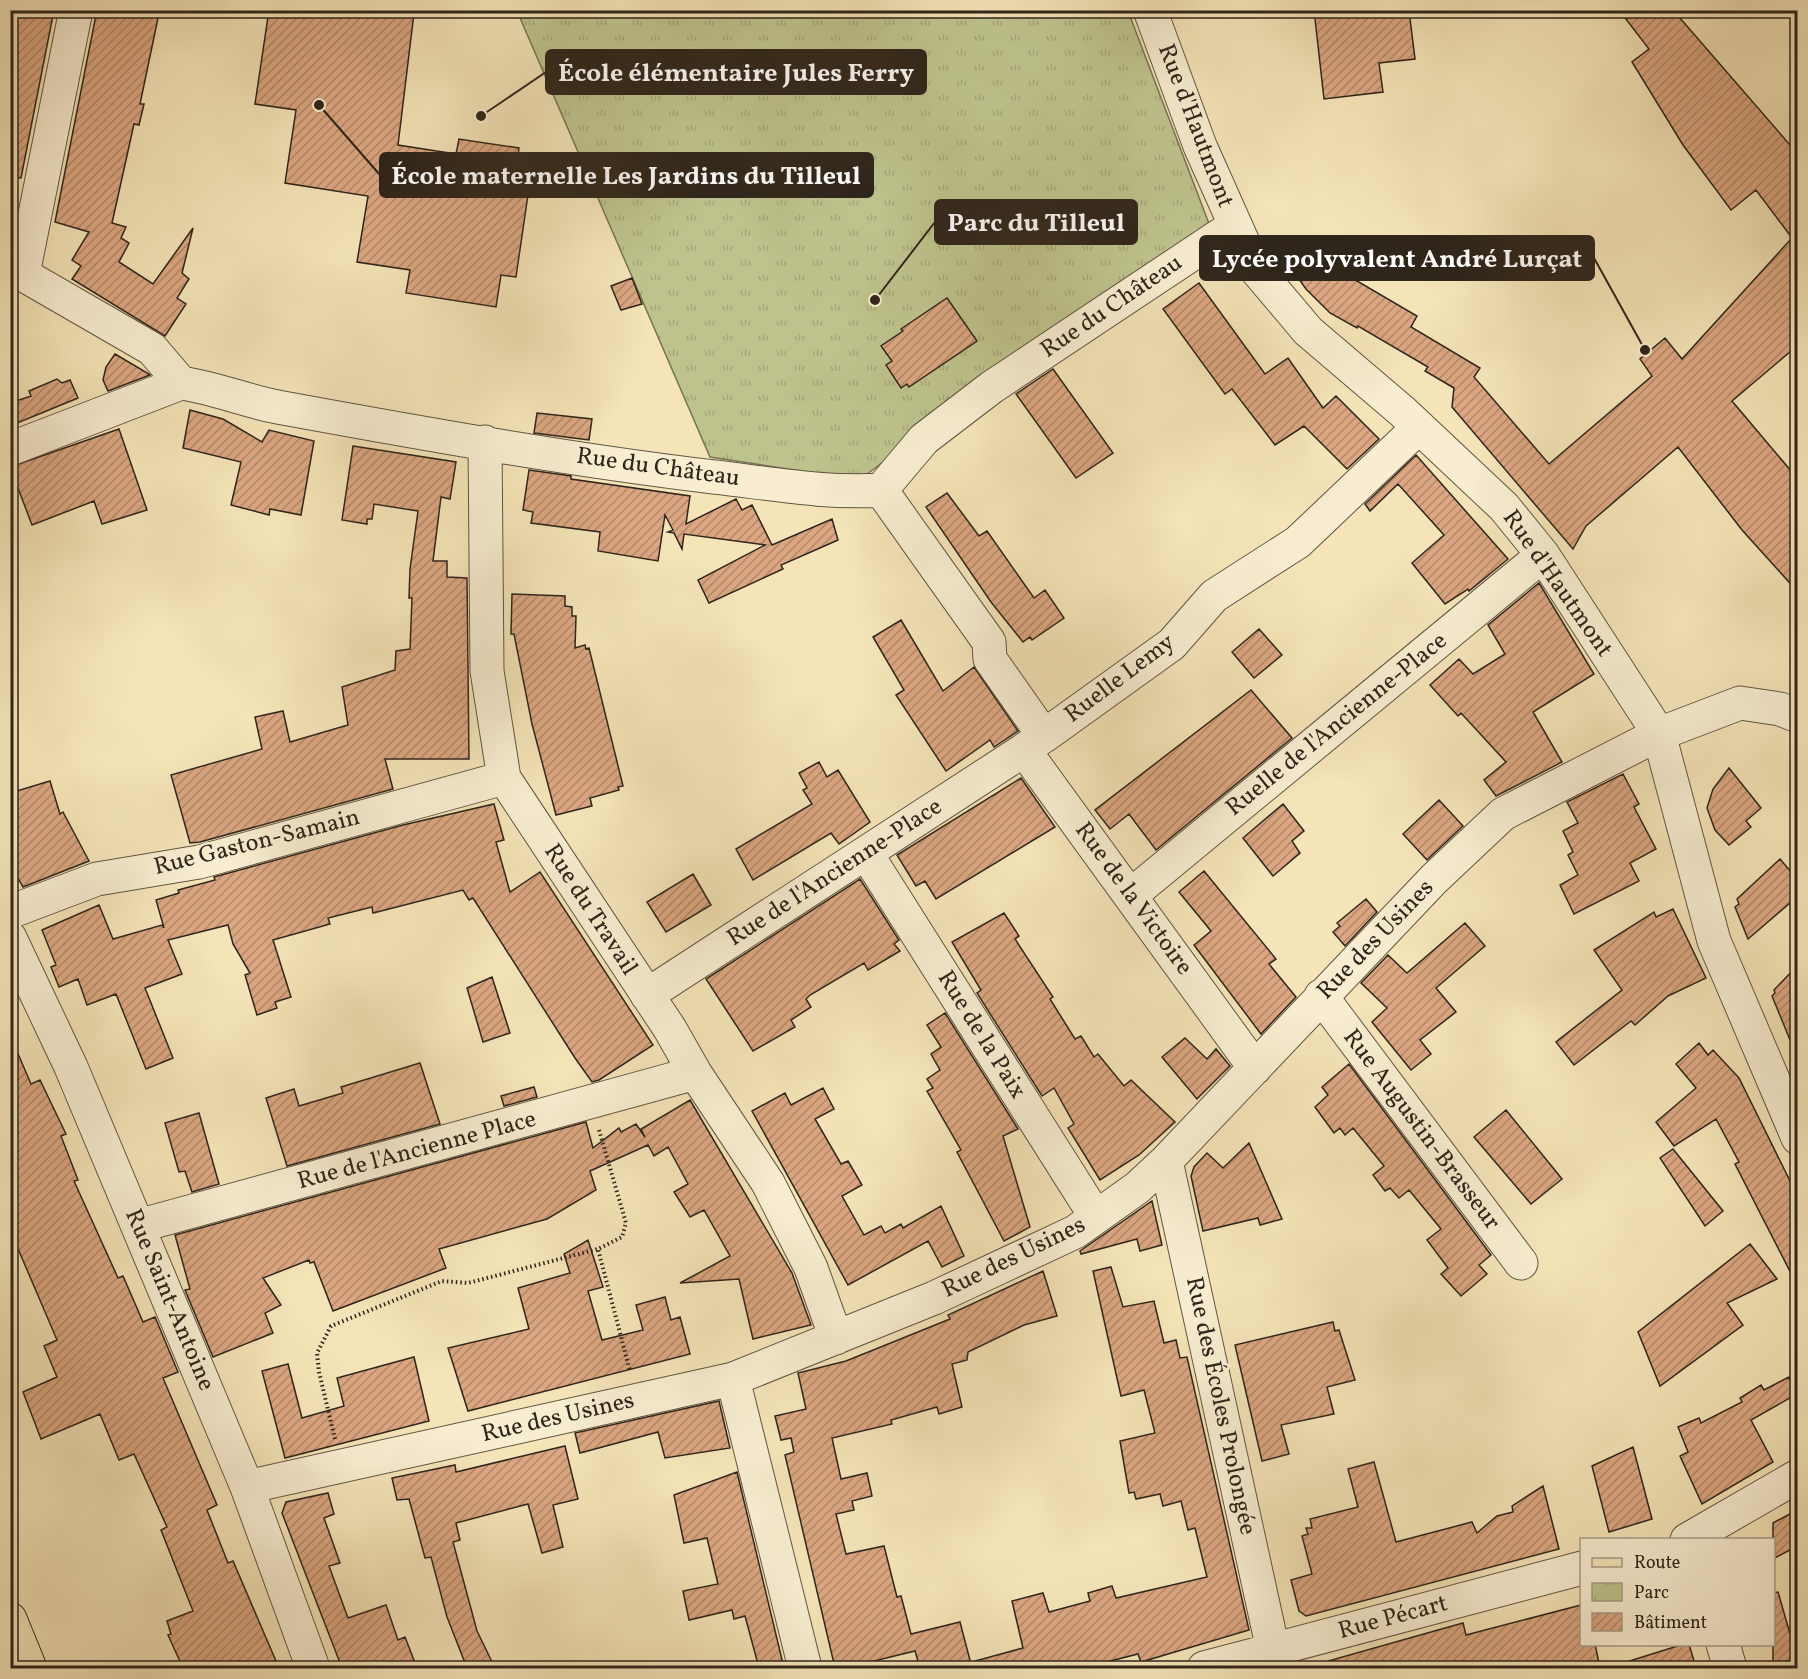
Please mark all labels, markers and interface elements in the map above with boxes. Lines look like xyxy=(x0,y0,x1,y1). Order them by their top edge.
street label: Rue d'Hautmont xyxy=(1148,39,1242,213)
callout: École élémentaire Jules Ferry xyxy=(546,50,926,94)
text: École élémentaire Jules Ferry xyxy=(558,56,914,92)
callout: École maternelle Les Jardins du Tilleul xyxy=(380,153,873,197)
text: École maternelle Les Jardins du Tilleul xyxy=(391,159,861,195)
callout: Parc du Tilleul xyxy=(935,200,1137,244)
text: Parc du Tilleul xyxy=(947,206,1125,242)
callout: Lycée polyvalent André Lurçat xyxy=(1200,236,1594,280)
text: Lycée polyvalent André Lurçat xyxy=(1212,242,1582,278)
street label: Rue du Château xyxy=(1034,247,1190,367)
street label: Rue du Château xyxy=(574,440,742,496)
street label: Rue d'Hautmont xyxy=(1493,503,1621,665)
street label: Ruelle de l'Ancienne-Place xyxy=(1219,625,1455,825)
street label: Ruelle Lemy xyxy=(1058,626,1182,732)
street label: Rue de l'Ancienne-Place xyxy=(721,791,949,955)
street label: Rue Gaston-Samain xyxy=(150,801,364,885)
street label: Rue de la Victoire xyxy=(1066,815,1200,983)
street label: Rue du Travail xyxy=(535,838,645,982)
street label: Rue des Usines xyxy=(1310,872,1442,1008)
street label: Rue de la Paix xyxy=(928,964,1034,1106)
street label: Rue Augustin-Brasseur xyxy=(1334,1022,1508,1238)
street label: Rue de l'Ancienne Place xyxy=(294,1103,540,1199)
street label: Rue Saint-Antoine xyxy=(115,1204,223,1396)
street label: Rue des Usines xyxy=(937,1209,1091,1307)
street label: Rue des Écoles Prolongée xyxy=(1176,1274,1264,1538)
street label: Rue des Usines xyxy=(478,1384,638,1452)
legend xyxy=(1580,1538,1775,1646)
text: Route xyxy=(1634,1551,1680,1576)
text: Parc xyxy=(1634,1581,1669,1606)
street label: Rue Pécart xyxy=(1334,1587,1452,1649)
text: Bâtiment xyxy=(1634,1611,1707,1636)

